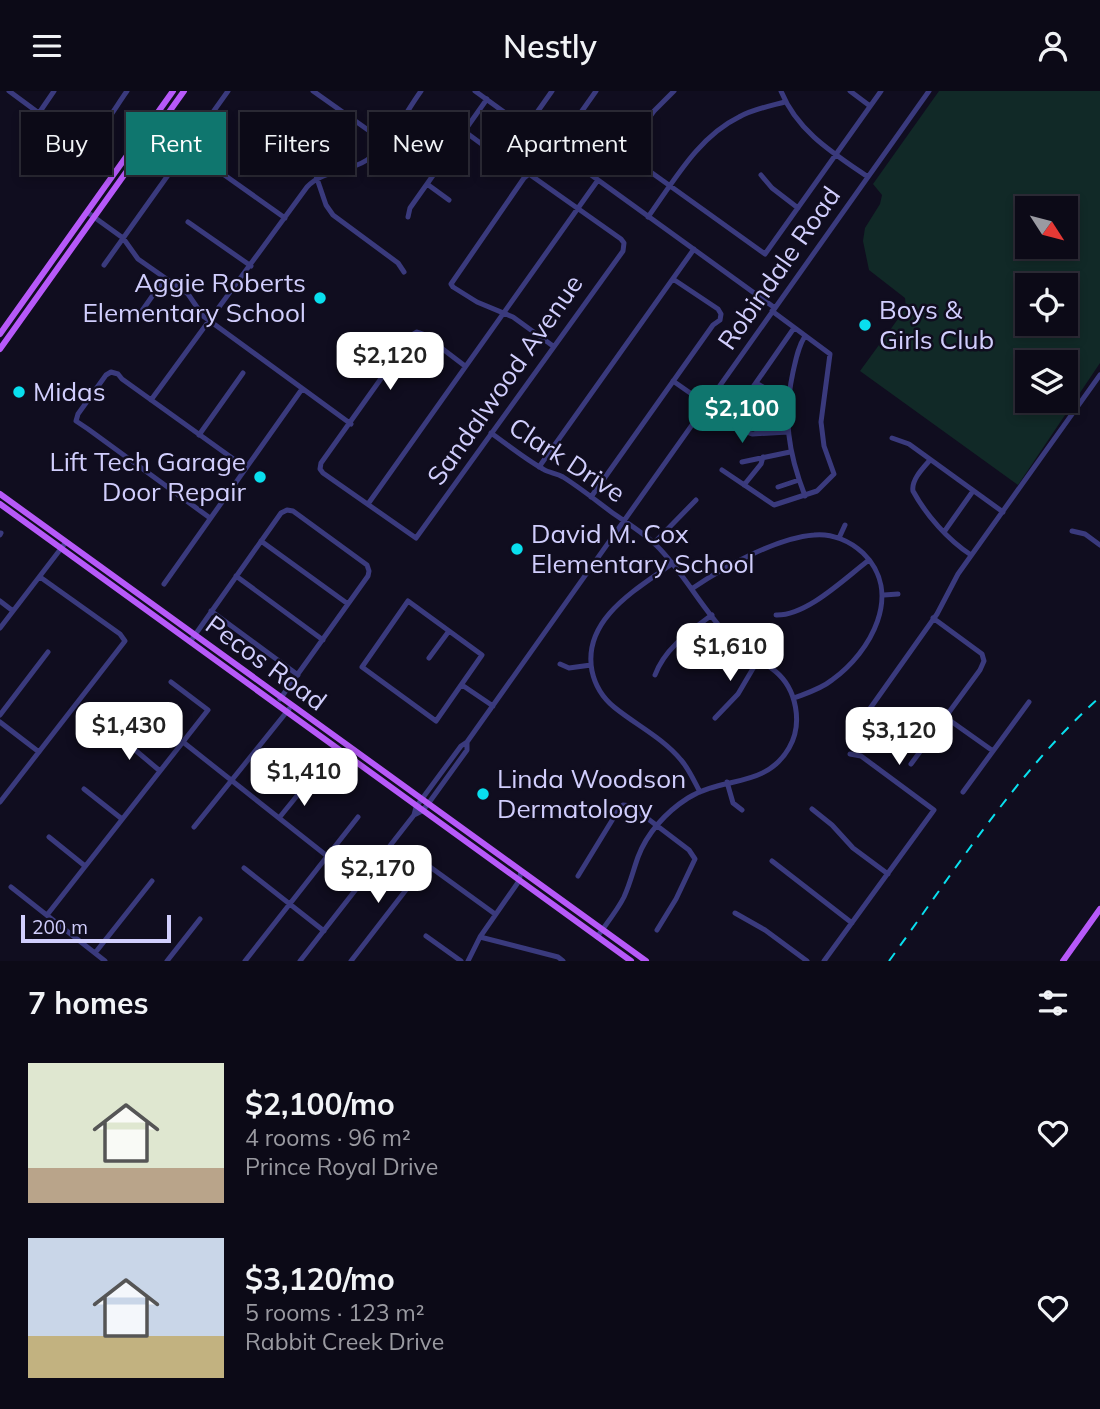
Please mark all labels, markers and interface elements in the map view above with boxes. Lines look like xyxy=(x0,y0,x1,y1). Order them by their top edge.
text: Nestly xyxy=(503,26,597,66)
icon: menu xyxy=(28,27,66,65)
icon: person xyxy=(1034,27,1072,65)
chip: Buy xyxy=(21,112,112,175)
chip: Rent xyxy=(126,112,226,175)
chip: Filters xyxy=(240,112,355,175)
chip: New xyxy=(369,112,468,175)
chip: Apartment xyxy=(482,112,651,175)
street label: Robindale Road xyxy=(710,180,847,356)
north arrow xyxy=(1015,196,1078,259)
map controls xyxy=(1015,196,1078,413)
place label: Aggie Roberts Elementary School xyxy=(82,266,306,329)
street label: Sandalwood Avenue xyxy=(420,268,590,491)
button: locate xyxy=(1015,273,1078,336)
marker: Aggie Roberts Elementary School xyxy=(312,290,328,306)
place label: Boys & Girls Club xyxy=(879,293,994,356)
marker: Boys & Girls Club xyxy=(857,317,873,333)
pin: $2,120 xyxy=(333,333,447,392)
text: $2,120 xyxy=(353,340,427,369)
button: layers xyxy=(1015,350,1078,413)
place label: Midas xyxy=(33,375,106,408)
marker: Midas xyxy=(11,384,27,400)
pin: $2,100 xyxy=(685,385,799,445)
text: $2,100 xyxy=(705,393,779,422)
street label: Clark Drive xyxy=(503,410,632,509)
place label: Lift Tech Garage Door Repair xyxy=(49,445,247,508)
marker: Lift Tech Garage Door Repair xyxy=(252,469,268,485)
place label: David M. Cox Elementary School xyxy=(531,517,755,580)
marker: David M. Cox Elementary School xyxy=(509,541,525,557)
street label: Pecos Road xyxy=(199,608,333,717)
pin: $1,610 xyxy=(673,623,787,683)
text: $1,610 xyxy=(693,631,767,660)
pin: $1,430 xyxy=(72,703,186,762)
pin: $3,120 xyxy=(842,707,956,767)
text: $1,430 xyxy=(92,710,166,739)
text: $3,120 xyxy=(862,715,936,744)
pin: $1,410 xyxy=(247,749,361,808)
text: $1,410 xyxy=(267,756,341,785)
place label: Linda Woodson Dermatology xyxy=(497,762,686,825)
marker: Linda Woodson Dermatology xyxy=(475,786,491,802)
pin: $2,170 xyxy=(321,845,435,905)
text: $2,170 xyxy=(341,853,415,882)
scale bar xyxy=(21,912,172,944)
text: 200 m xyxy=(32,915,88,939)
text: 7 homes xyxy=(28,984,149,1022)
icon: filters xyxy=(1034,984,1072,1022)
text: $2,100/mo xyxy=(245,1085,395,1123)
icon: home xyxy=(84,1091,168,1175)
icon: heart xyxy=(1034,1114,1072,1152)
text: 4 rooms · 96 m² xyxy=(245,1123,411,1152)
text: Prince Royal Drive xyxy=(245,1152,438,1181)
text: $3,120/mo xyxy=(245,1260,395,1298)
icon: home xyxy=(84,1266,168,1350)
icon: heart xyxy=(1034,1289,1072,1327)
text: 5 rooms · 123 m² xyxy=(245,1298,425,1327)
text: Rabbit Creek Drive xyxy=(245,1327,444,1356)

